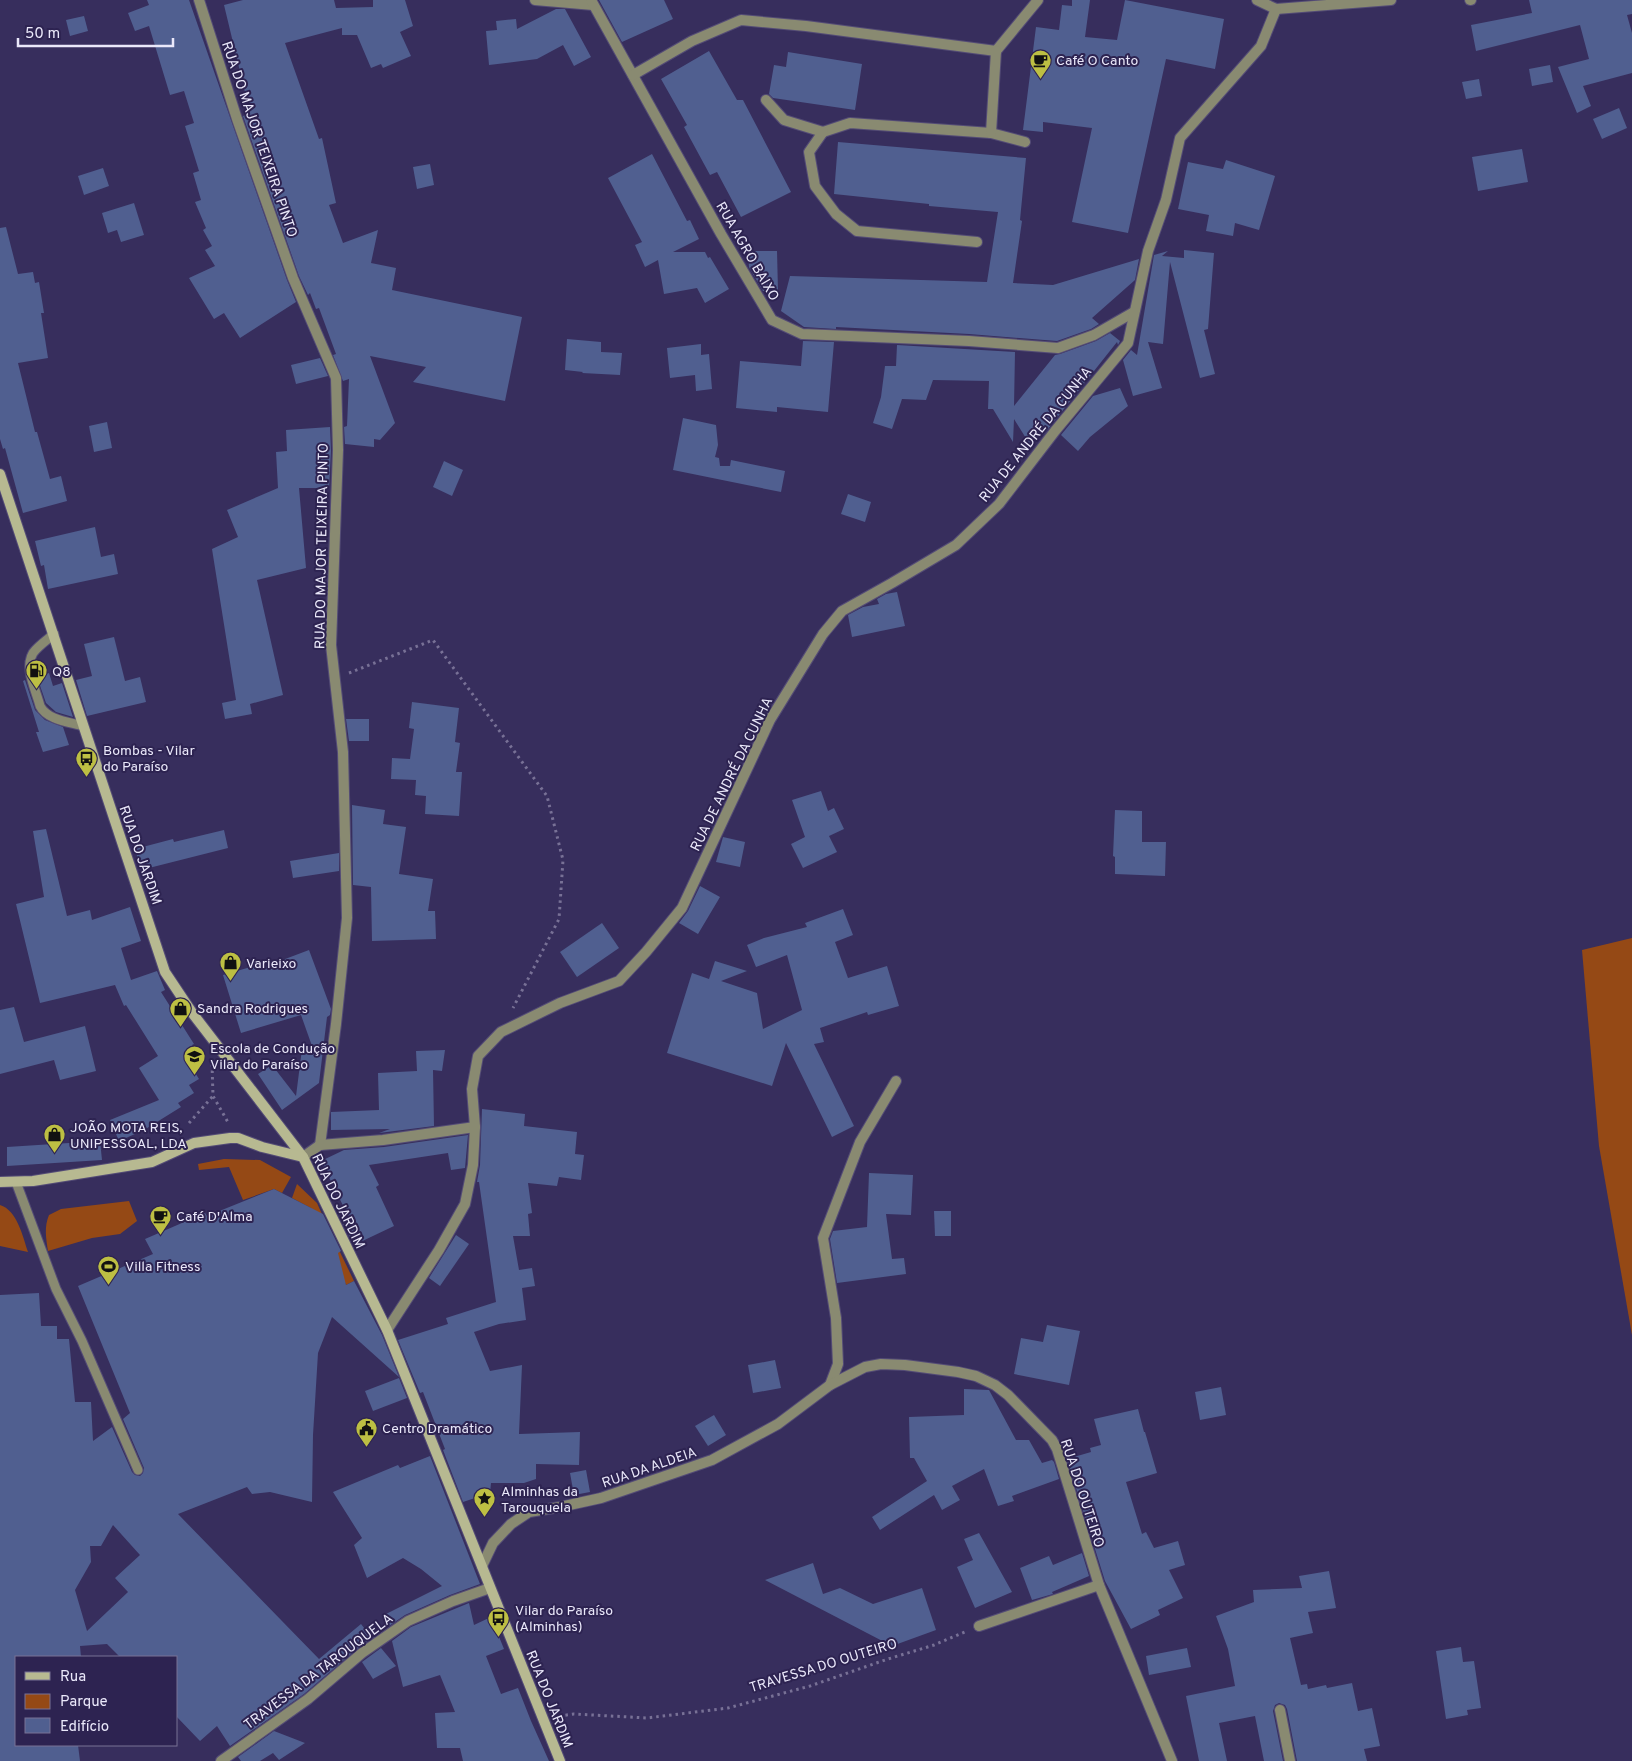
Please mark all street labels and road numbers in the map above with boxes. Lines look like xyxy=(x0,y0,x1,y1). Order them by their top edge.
street label: RUA DO MAJOR TEIXEIRA PINTO xyxy=(217,39,300,240)
street label: RUA AGRO BAIXO xyxy=(711,199,782,304)
street label: RUA DE ANDRÉ DA CUNHA xyxy=(975,363,1096,506)
street label: RUA DO MAJOR TEIXEIRA PINTO xyxy=(312,443,333,649)
street label: RUA DE ANDRÉ DA CUNHA xyxy=(687,694,777,855)
street label: RUA DO JARDIM xyxy=(115,804,165,907)
street label: RUA DO JARDIM xyxy=(307,1151,368,1252)
street label: RUA DO OUTEIRO xyxy=(1056,1437,1107,1550)
street label: RUA DA ALDEIA xyxy=(600,1444,699,1493)
street label: TRAVESSA DA TAROUQUELA xyxy=(241,1611,397,1734)
street label: TRAVESSA DO OUTEIRO xyxy=(747,1636,899,1697)
street label: RUA DO JARDIM xyxy=(521,1648,576,1751)

